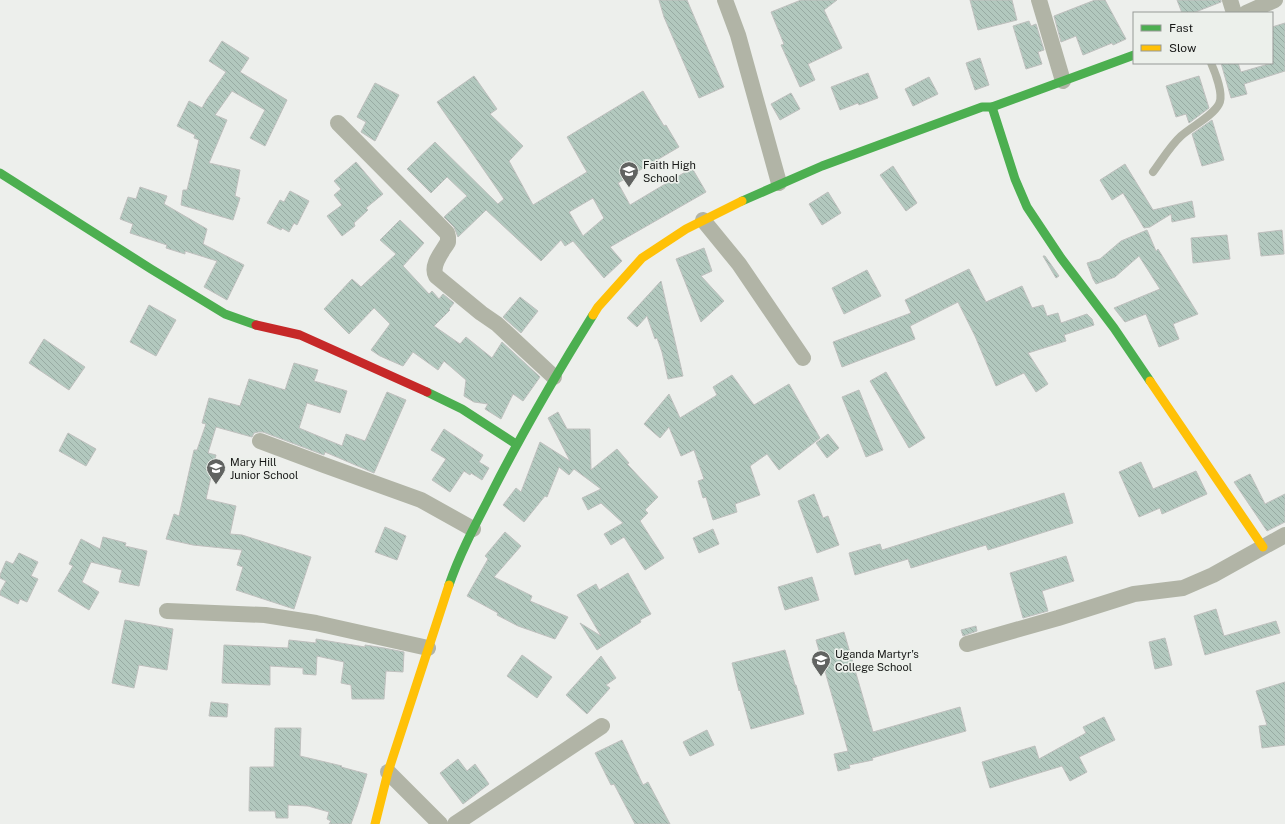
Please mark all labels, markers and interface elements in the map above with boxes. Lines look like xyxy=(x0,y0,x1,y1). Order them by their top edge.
legend xyxy=(1133,12,1273,64)
text: Fast xyxy=(1169,21,1194,35)
text: Slow xyxy=(1169,41,1197,55)
place label: Faith High School xyxy=(643,159,696,184)
school or university icon: Faith High School xyxy=(618,160,640,188)
place label: Mary Hill Junior School xyxy=(230,456,298,481)
school or university icon: Mary Hill Junior School xyxy=(205,457,227,485)
place label: Uganda Martyr's College School xyxy=(835,648,919,673)
school or university icon: Uganda Martyr's College School xyxy=(810,649,832,677)

